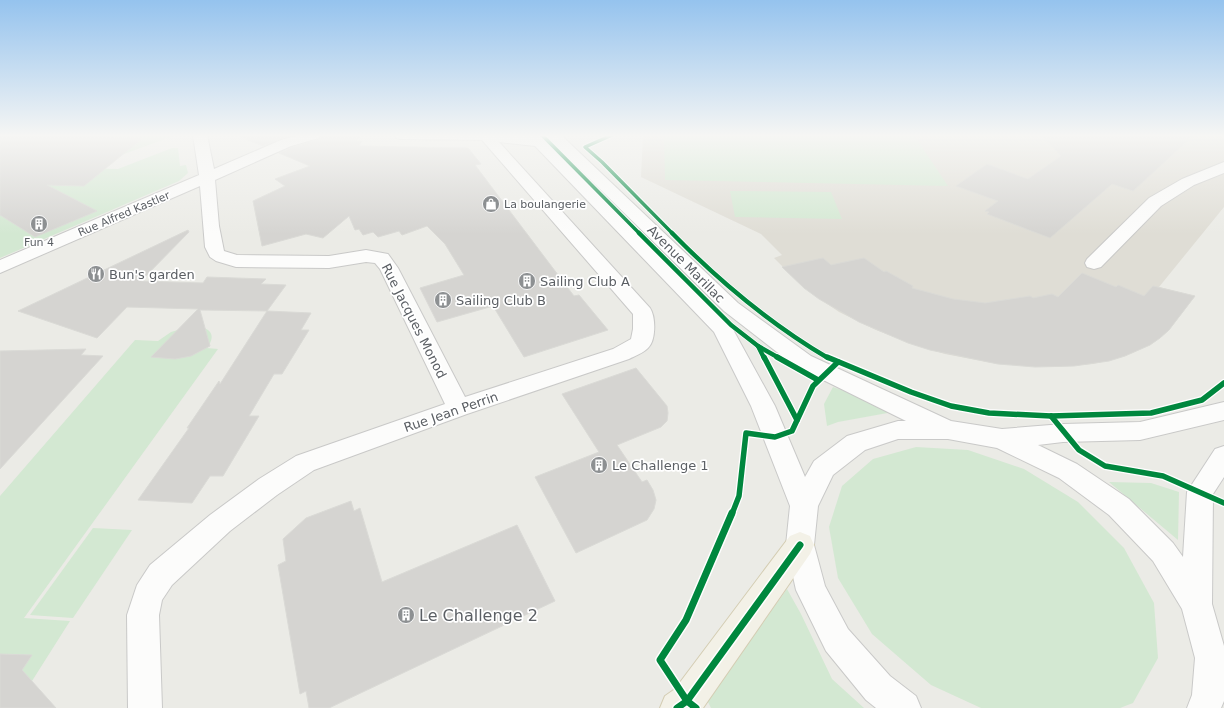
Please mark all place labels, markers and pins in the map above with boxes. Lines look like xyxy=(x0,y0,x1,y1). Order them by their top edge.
shop icon: La boulangerie xyxy=(481,194,501,214)
place label: La boulangerie xyxy=(504,198,586,211)
building icon: Fun 4 xyxy=(29,214,49,234)
place label: Fun 4 xyxy=(24,236,54,249)
restaurant icon: Bun's garden xyxy=(86,264,106,284)
place label: Bun's garden xyxy=(109,267,195,282)
building icon: Sailing Club A xyxy=(517,271,537,291)
place label: Sailing Club A xyxy=(540,274,630,289)
building icon: Sailing Club B xyxy=(433,290,453,310)
place label: Sailing Club B xyxy=(456,293,546,308)
building icon: Le Challenge 1 xyxy=(589,455,609,475)
place label: Le Challenge 1 xyxy=(612,458,709,473)
building icon: Le Challenge 2 xyxy=(396,605,416,625)
place label: Le Challenge 2 xyxy=(419,606,538,625)

